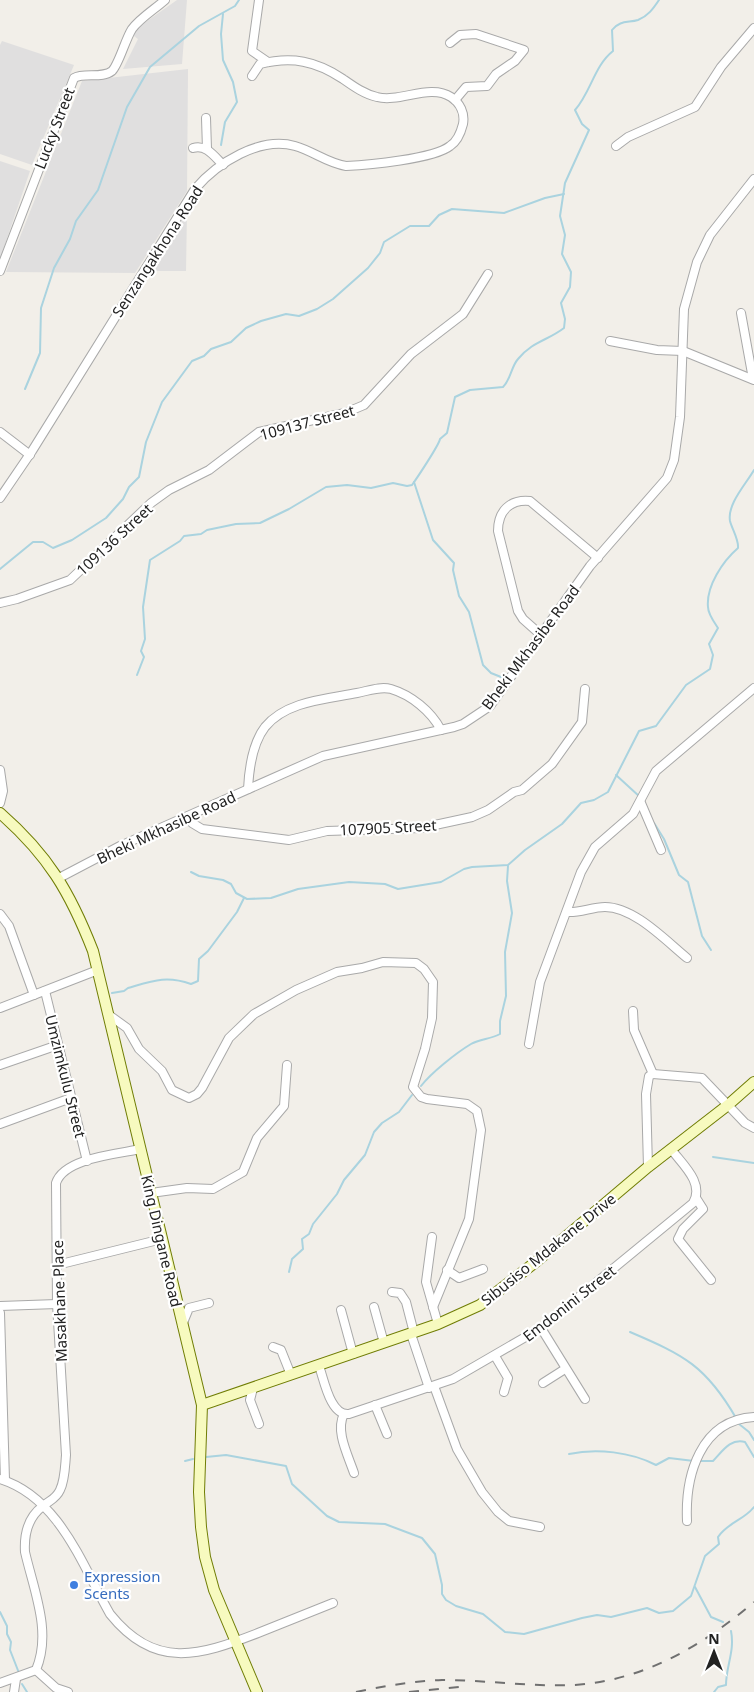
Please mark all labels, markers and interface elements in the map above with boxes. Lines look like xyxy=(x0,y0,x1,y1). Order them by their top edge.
street label: Lucky Street xyxy=(29,84,79,172)
street label: Senzangakhona Road xyxy=(107,182,207,320)
street label: 109137 Street xyxy=(257,400,357,444)
street label: 109136 Street xyxy=(72,498,157,579)
street label: Bheki Mkhasibe Road xyxy=(477,581,583,713)
street label: Bheki Mkhasibe Road xyxy=(93,786,239,868)
street label: 107905 Street xyxy=(339,814,438,840)
street label: Umzimkulu Street xyxy=(41,1012,91,1140)
street label: King Dingane Road xyxy=(137,1173,187,1309)
street label: Sibusiso Mdakane Drive xyxy=(476,1188,620,1310)
street label: Masakhane Place xyxy=(47,1240,71,1362)
street label: Emdonini Street xyxy=(518,1260,620,1346)
place label: Expression Scents xyxy=(84,1566,160,1603)
marker: Expression Scents xyxy=(68,1579,80,1591)
north arrow xyxy=(689,1627,739,1677)
text: N xyxy=(708,1629,720,1648)

